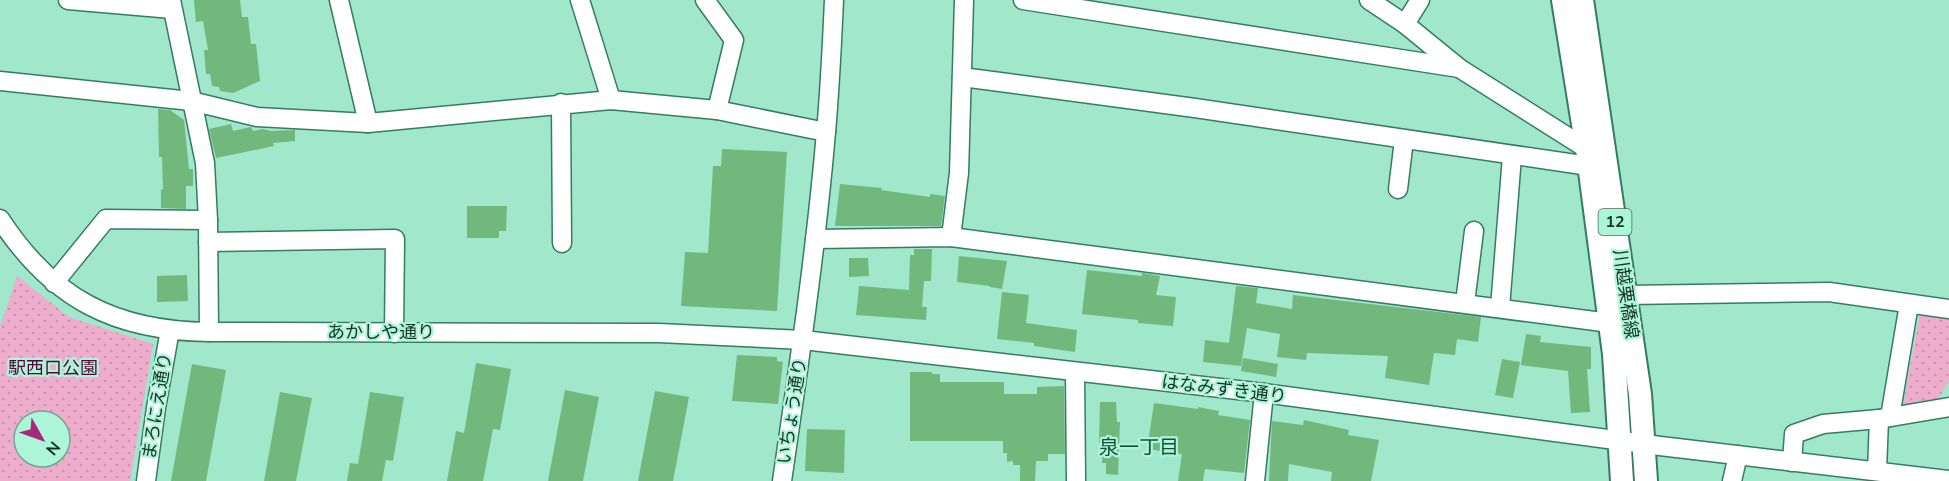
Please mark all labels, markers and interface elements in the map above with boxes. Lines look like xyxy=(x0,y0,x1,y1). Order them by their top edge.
road number: 12 xyxy=(1598,209,1632,235)
street label: 川越栗橋線 xyxy=(1608,248,1644,340)
street label: あかしや通り xyxy=(327,320,435,344)
street label: まろにえ通り xyxy=(137,351,177,461)
park label: 駅西口公園 xyxy=(8,356,98,380)
street label: いちょう通り xyxy=(772,356,812,466)
street label: はなみずき通り xyxy=(1160,369,1288,409)
north arrow xyxy=(12,409,72,469)
district label: 泉一丁目 xyxy=(1099,434,1179,461)
text: N xyxy=(40,436,65,460)

